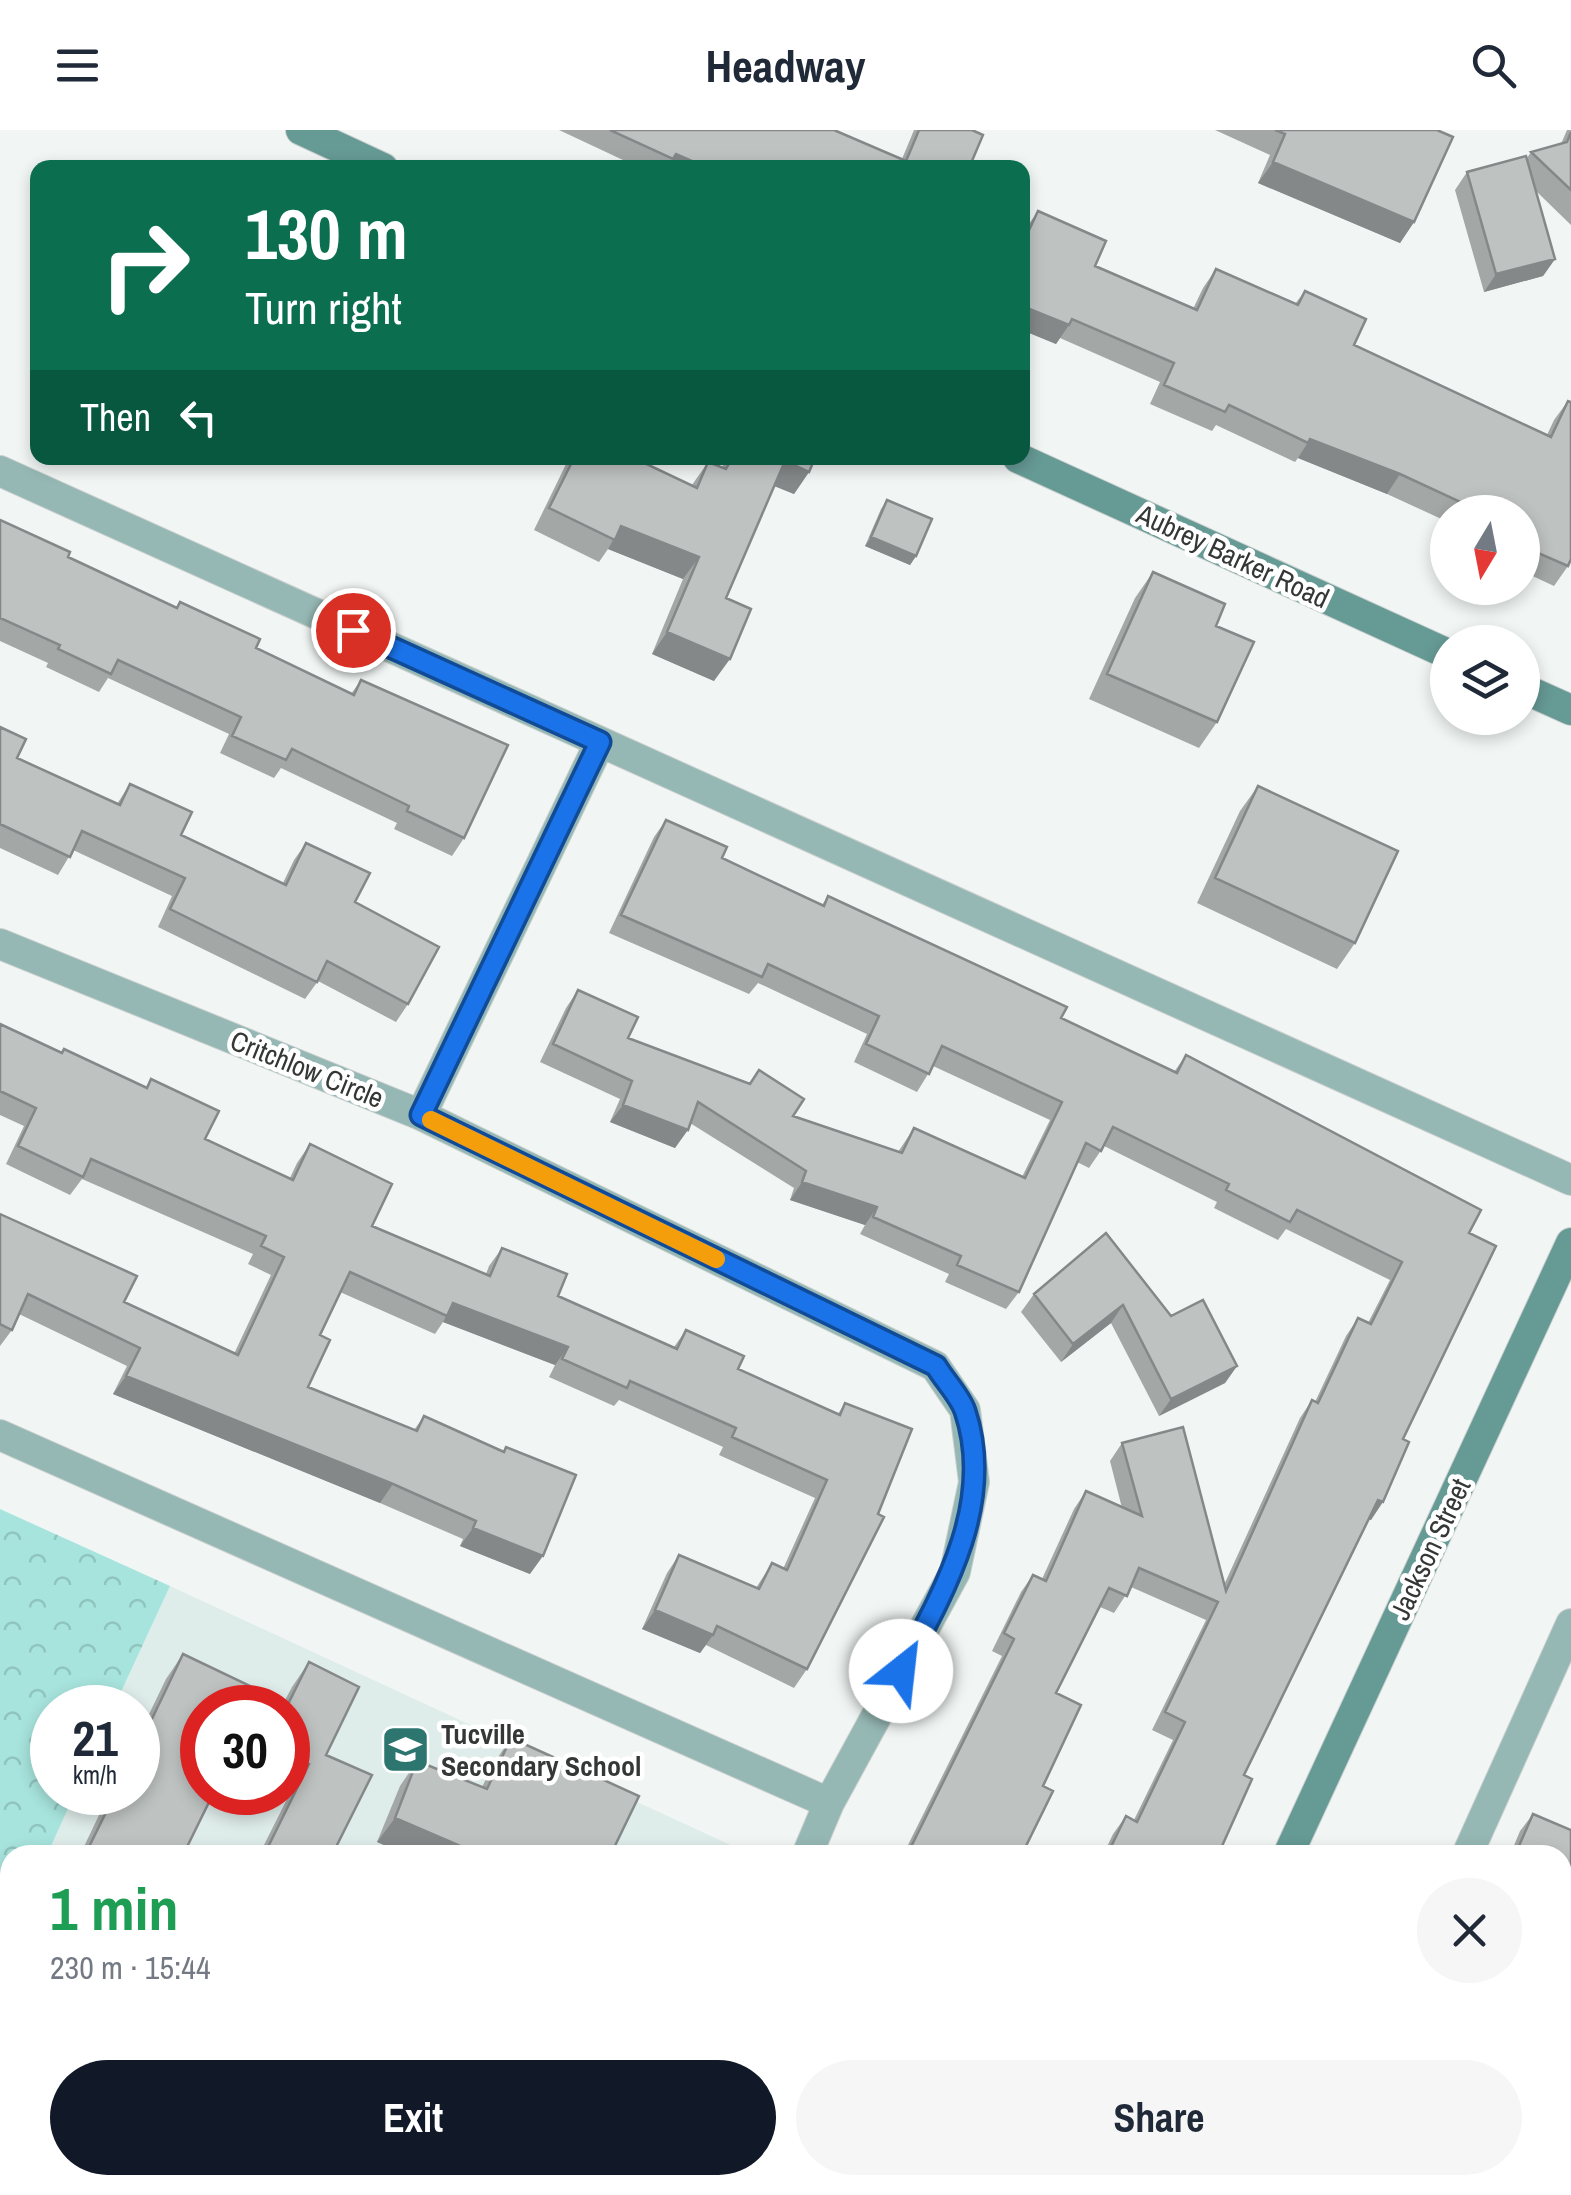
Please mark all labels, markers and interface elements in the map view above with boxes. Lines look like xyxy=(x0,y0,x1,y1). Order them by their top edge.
text: Headway xyxy=(706,35,865,96)
icon: menu xyxy=(50,38,105,93)
icon: search xyxy=(1466,38,1521,93)
text: 130 m xyxy=(245,187,408,281)
icon: right xyxy=(80,200,210,330)
text: Turn right xyxy=(245,277,402,338)
icon: left xyxy=(171,390,226,445)
text: Then xyxy=(80,392,151,443)
street label: Aubrey Barker Road xyxy=(1130,494,1335,617)
north arrow xyxy=(1430,495,1540,605)
map controls xyxy=(1430,495,1540,735)
pin xyxy=(311,588,396,673)
icon: arrive xyxy=(326,603,381,658)
button: layers xyxy=(1430,625,1540,735)
street label: Critchlow Circle xyxy=(225,1021,389,1117)
street label: Jackson Street xyxy=(1381,1472,1479,1626)
position arrow xyxy=(849,1619,953,1723)
speed limit sign: 30 xyxy=(180,1685,310,1815)
text: 21 xyxy=(72,1704,118,1772)
place label: Tucville Secondary School xyxy=(441,1715,641,1785)
school or university icon: Tucville Secondary School xyxy=(380,1724,432,1776)
text: km/h xyxy=(73,1758,117,1792)
text: 1 min xyxy=(50,1868,179,1949)
button: close xyxy=(1417,1878,1522,1983)
text: 230 m · 15:44 xyxy=(50,1946,210,1989)
button: Exit xyxy=(50,2060,776,2175)
button: Share xyxy=(796,2060,1522,2175)

